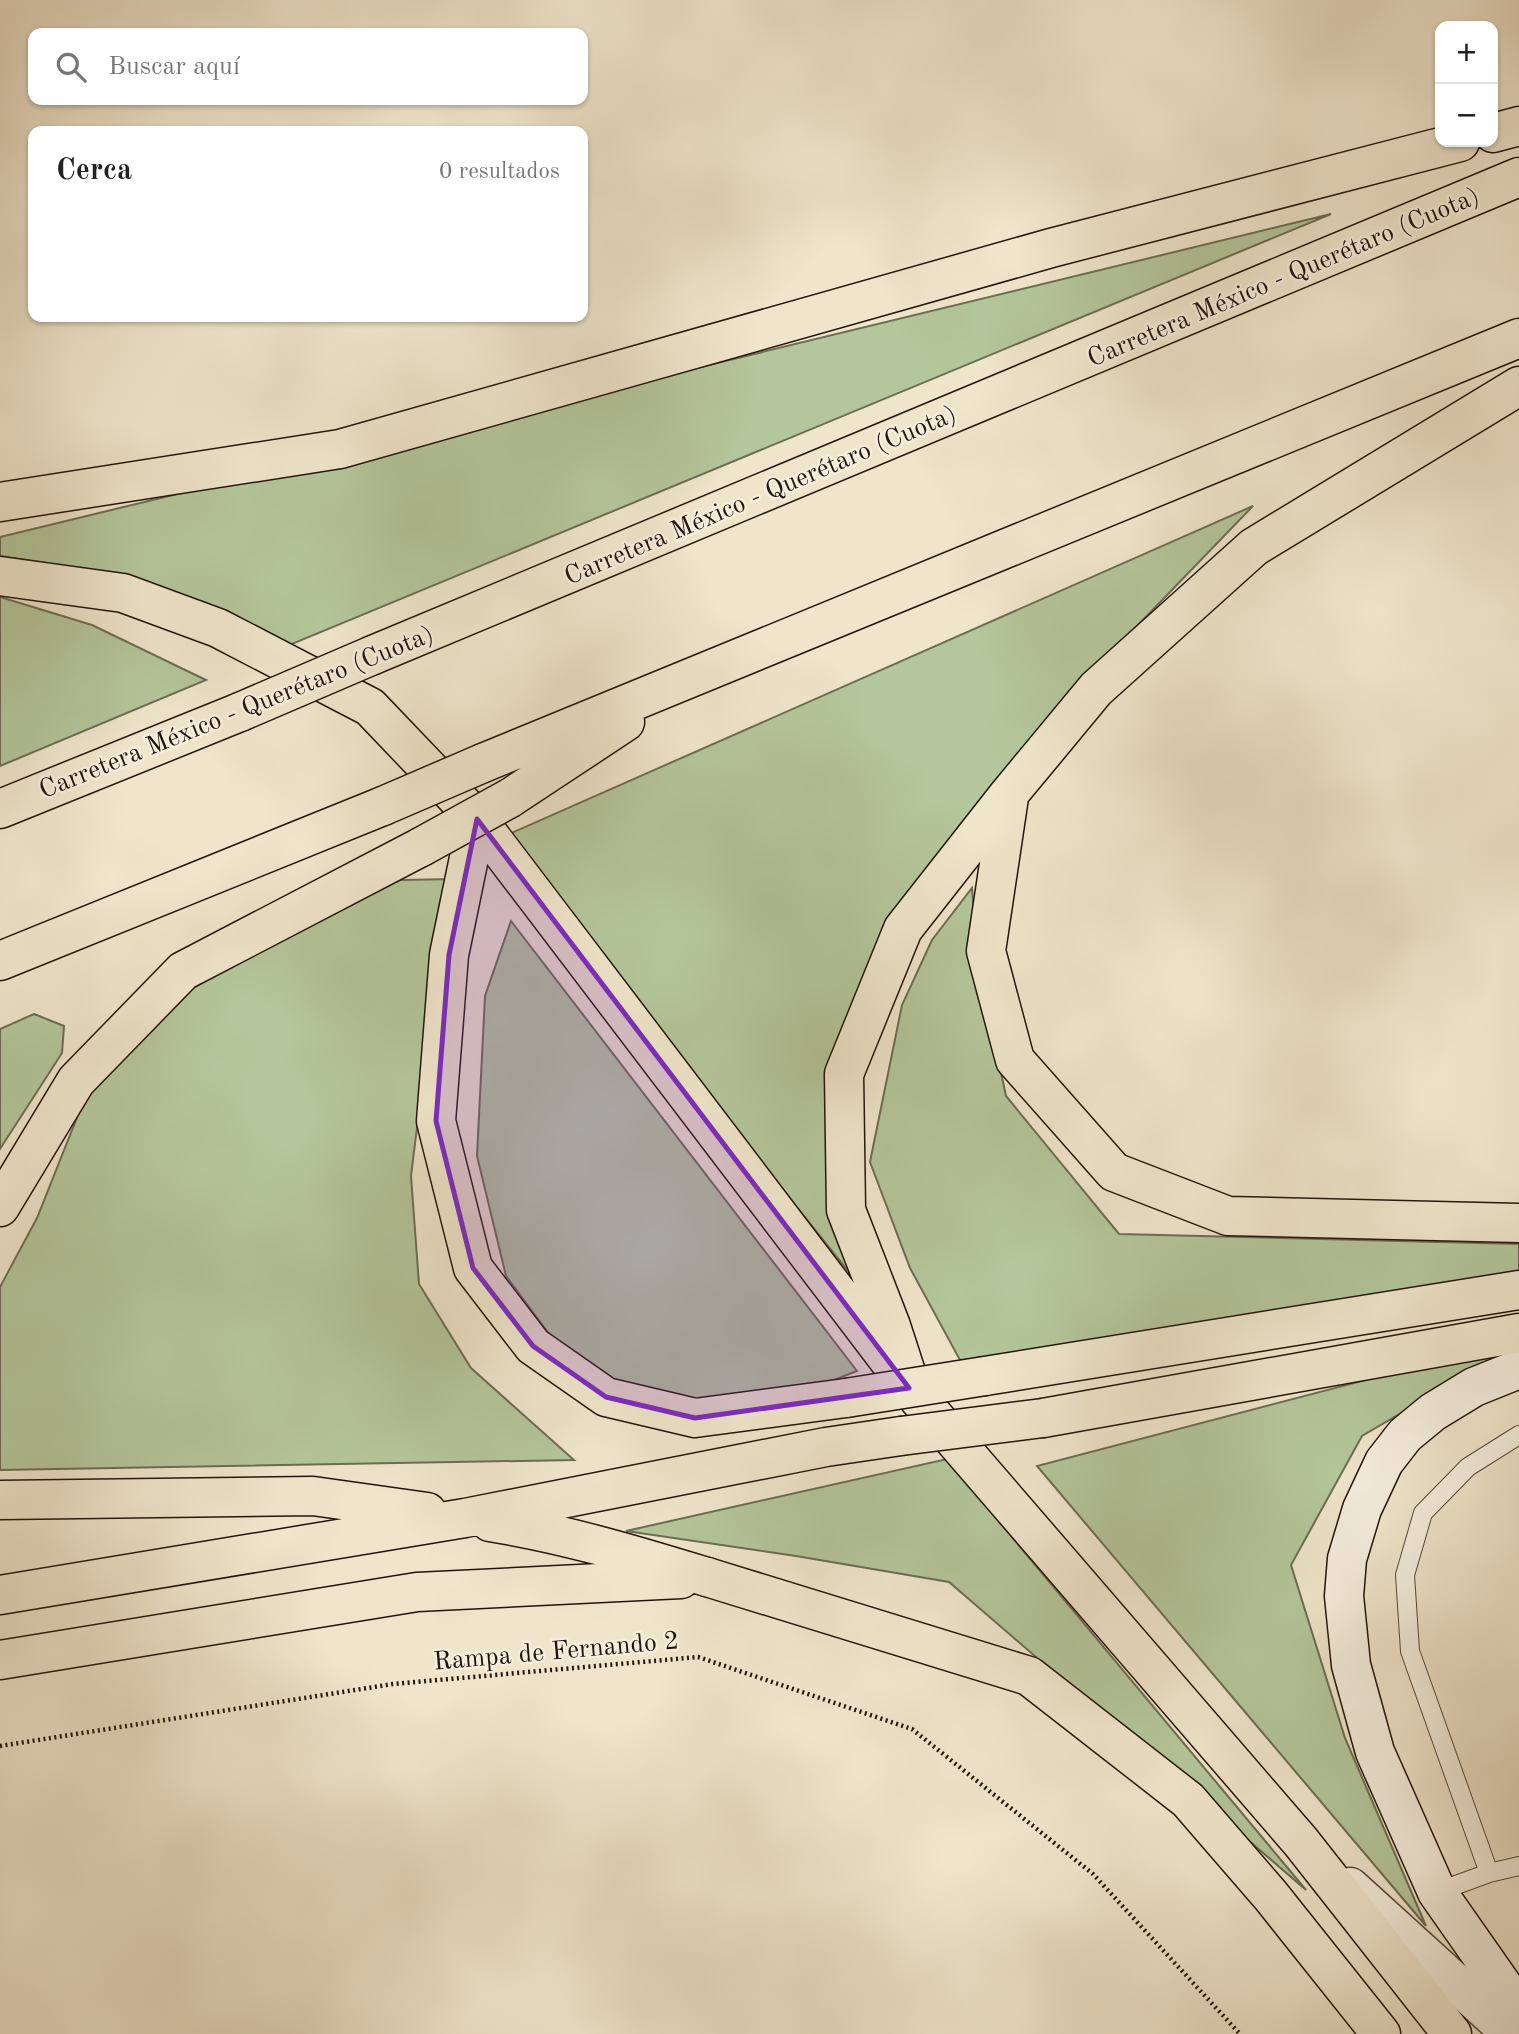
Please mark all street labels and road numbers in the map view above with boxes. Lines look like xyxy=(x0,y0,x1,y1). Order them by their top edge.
street label: Carretera México - Querétaro (Cuota) xyxy=(1084,183,1484,372)
street label: Carretera México - Querétaro (Cuota) xyxy=(561,401,961,590)
street label: Carretera México - Querétaro (Cuota) xyxy=(36,622,438,804)
street label: Rampa de Fernando 2 xyxy=(432,1628,680,1676)

